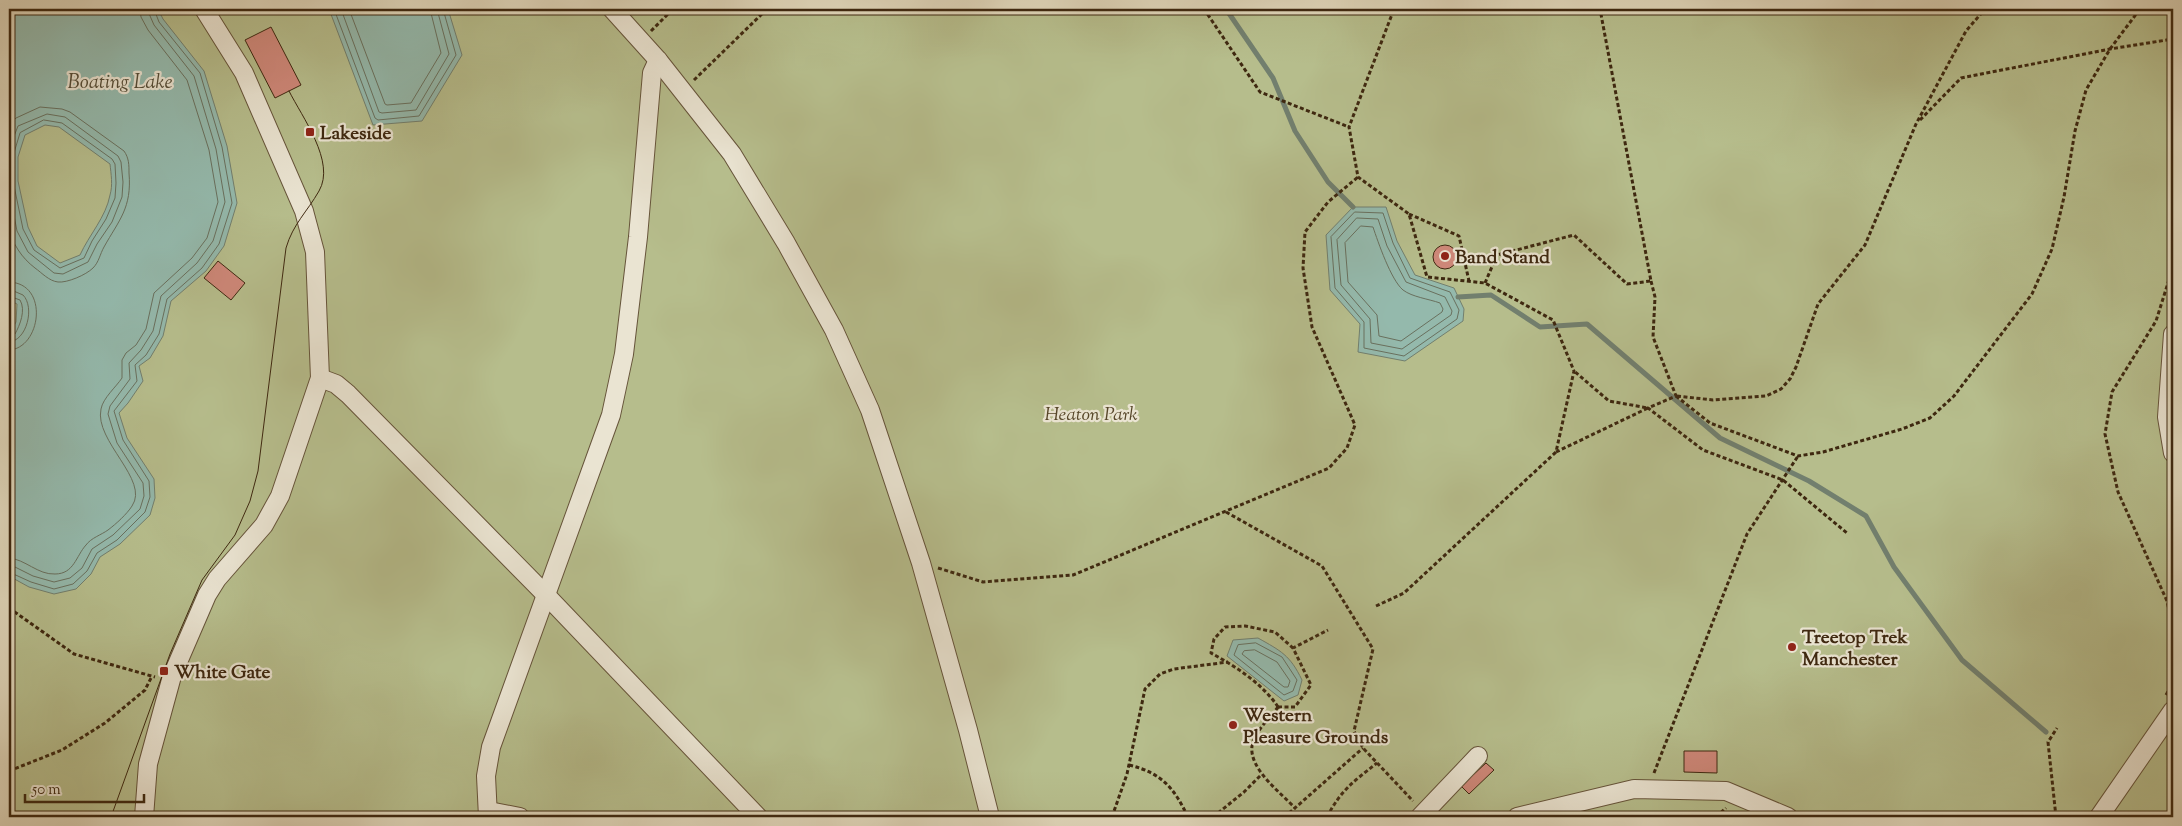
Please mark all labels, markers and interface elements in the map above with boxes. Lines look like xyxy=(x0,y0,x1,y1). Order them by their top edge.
water label: Boating Lake xyxy=(68,69,173,98)
place label: Lakeside xyxy=(320,121,391,148)
marker: Lakeside xyxy=(304,126,316,138)
place label: Band Stand xyxy=(1455,245,1550,272)
marker: Band Stand xyxy=(1439,250,1451,262)
park label: Heaton Park xyxy=(1044,402,1138,429)
place label: Treetop Trek Manchester xyxy=(1802,625,1908,674)
marker: Treetop Trek Manchester xyxy=(1786,641,1798,653)
place label: White Gate xyxy=(174,660,271,687)
marker: White Gate xyxy=(158,665,170,677)
place label: Western Pleasure Grounds xyxy=(1243,703,1389,752)
marker: Western Pleasure Grounds xyxy=(1227,719,1239,731)
scale bar xyxy=(25,771,144,803)
text: 50 m xyxy=(31,780,61,801)

